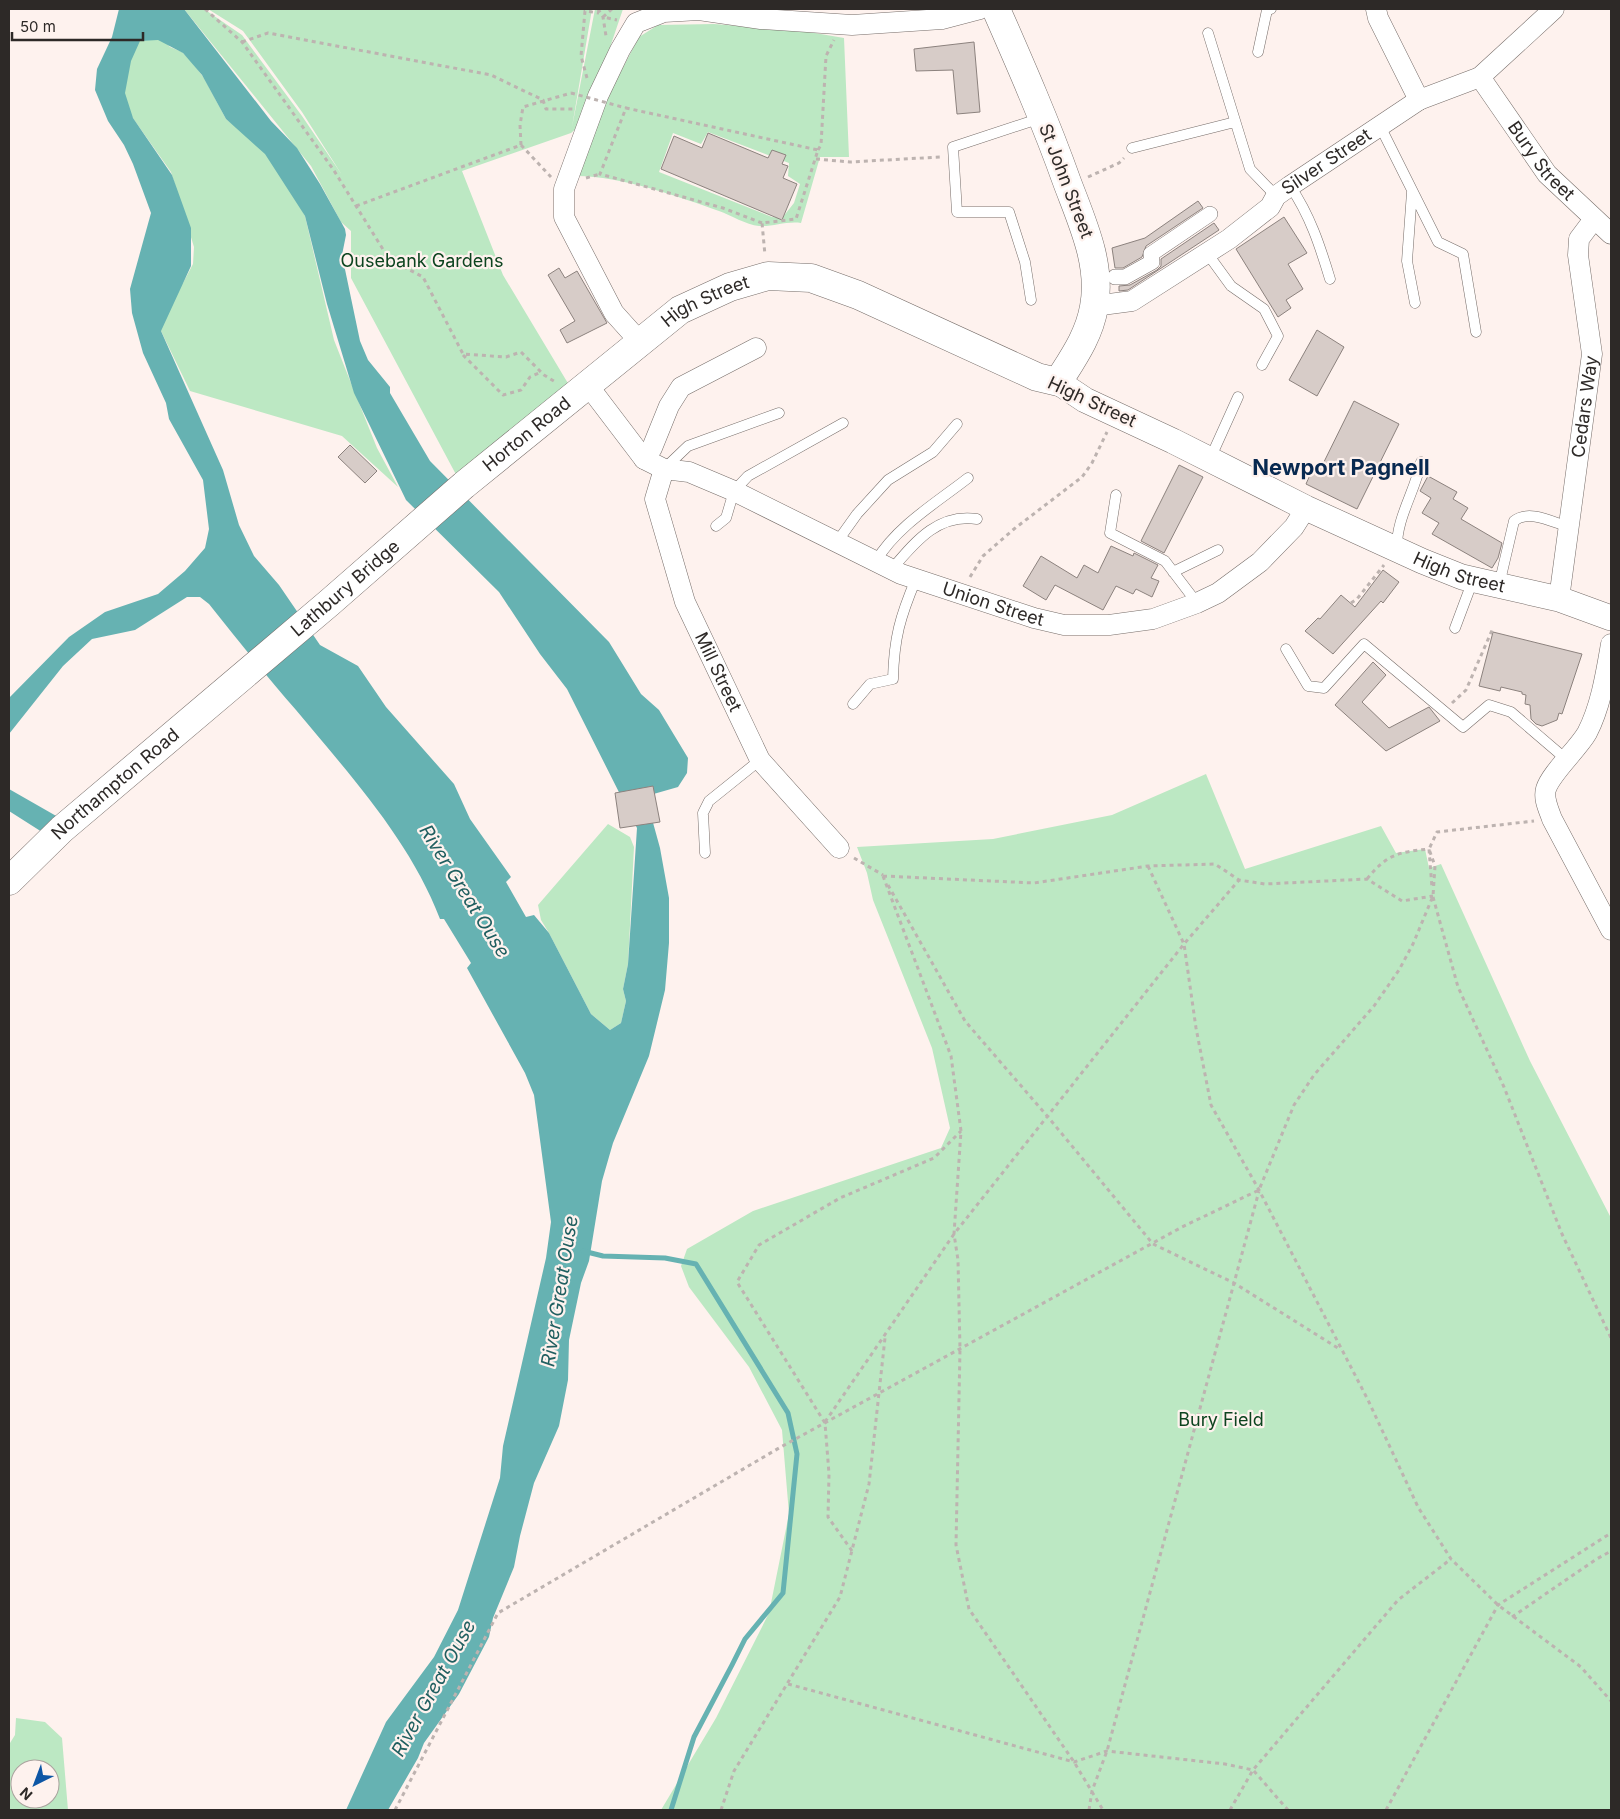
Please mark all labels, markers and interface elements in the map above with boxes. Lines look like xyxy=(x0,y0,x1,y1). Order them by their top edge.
scale bar xyxy=(12,10,144,42)
text: 50 m xyxy=(20,17,56,36)
street label: Bury Street xyxy=(1504,117,1579,205)
street label: St John Street xyxy=(1035,121,1098,241)
street label: Silver Street xyxy=(1277,124,1375,199)
park label: Ousebank Gardens xyxy=(341,250,503,271)
street label: High Street xyxy=(657,271,751,331)
street label: Cedars Way xyxy=(1567,354,1602,459)
street label: High Street xyxy=(1045,372,1140,431)
street label: Horton Road xyxy=(478,392,574,476)
district label: Newport Pagnell xyxy=(1252,454,1430,480)
street label: Lathbury Bridge xyxy=(287,535,404,641)
street label: High Street xyxy=(1410,547,1507,596)
street label: Union Street xyxy=(940,577,1046,630)
street label: Mill Street xyxy=(691,629,746,715)
street label: Northampton Road xyxy=(47,724,183,844)
water label: River Great Ouse xyxy=(414,821,515,962)
water label: River Great Ouse xyxy=(536,1214,583,1368)
park label: Bury Field xyxy=(1178,1409,1264,1430)
water label: River Great Ouse xyxy=(386,1616,480,1761)
north arrow xyxy=(10,1759,60,1809)
text: N xyxy=(16,1784,36,1804)

